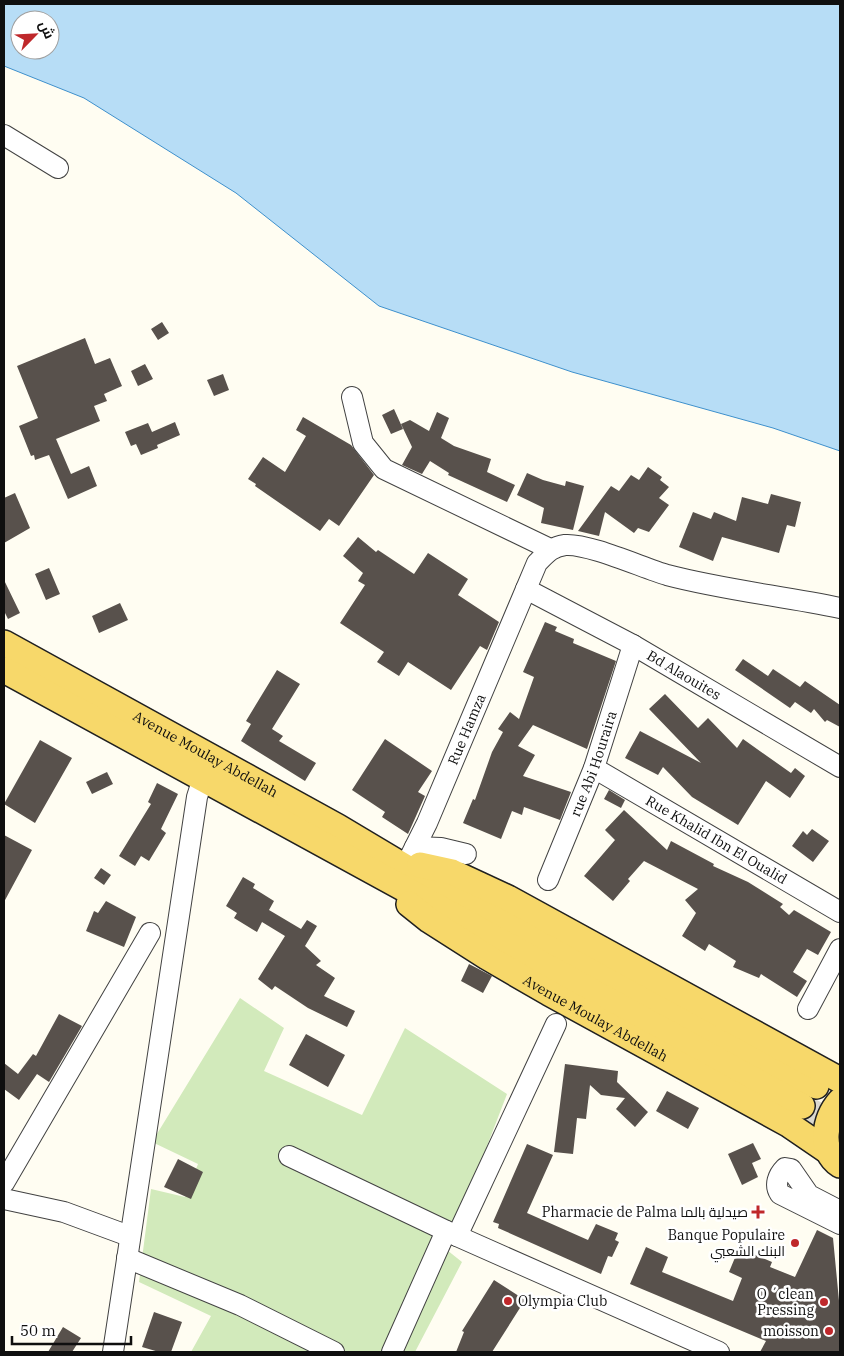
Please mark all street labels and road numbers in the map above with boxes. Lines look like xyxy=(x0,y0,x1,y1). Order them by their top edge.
street label: Bd Alaouites xyxy=(644,646,724,704)
street label: Rue Hamza xyxy=(444,691,490,768)
street label: Avenue Moulay Abdellah xyxy=(130,707,281,801)
street label: rue Abi Houraira xyxy=(566,708,621,819)
street label: Rue Khalid Ibn El Oualid xyxy=(643,791,791,888)
street label: Avenue Moulay Abdellah xyxy=(520,971,671,1066)

